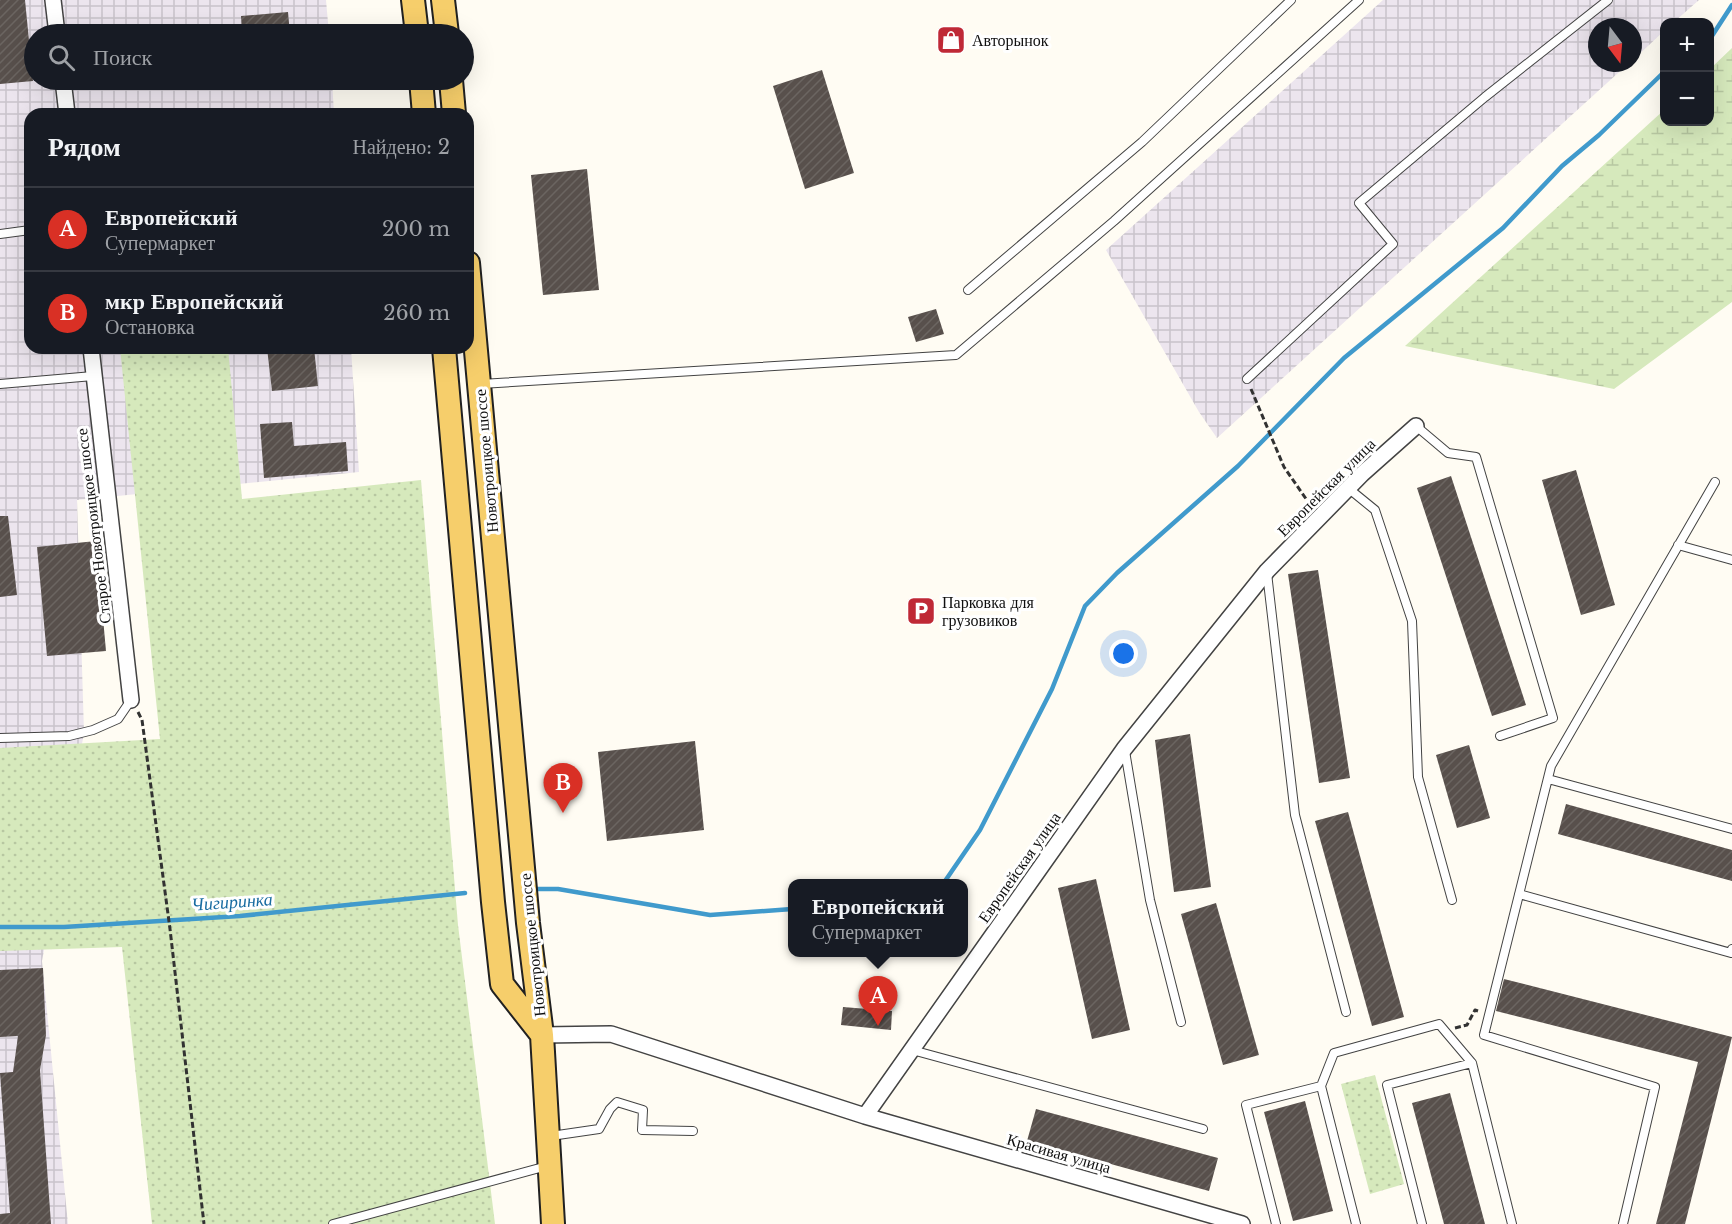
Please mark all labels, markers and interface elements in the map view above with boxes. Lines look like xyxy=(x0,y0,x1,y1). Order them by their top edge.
north arrow xyxy=(1588,18,1642,72)
map controls xyxy=(1660,18,1714,126)
button: + xyxy=(1660,18,1714,72)
search box xyxy=(24,24,474,90)
shop icon: Авторынок xyxy=(935,24,967,56)
place label: Авторынок xyxy=(972,30,1049,50)
icon: search xyxy=(45,41,78,74)
text: Поиск xyxy=(93,44,152,71)
button: − xyxy=(1660,72,1714,126)
text: Рядом xyxy=(48,131,121,163)
text: Найдено: 2 xyxy=(352,135,450,159)
text: Европейский xyxy=(105,204,238,231)
text: A xyxy=(59,217,76,241)
text: 200 m xyxy=(382,217,450,241)
text: Супермаркет xyxy=(105,231,215,255)
text: мкр Европейский xyxy=(105,288,283,315)
text: B xyxy=(60,301,75,325)
text: 260 m xyxy=(383,301,450,325)
text: Остановка xyxy=(105,315,195,339)
street label: Новотроицкое шоссе xyxy=(470,388,502,534)
street label: Старое Новотроицкое шоссе xyxy=(71,427,115,625)
street label: Европейская улица xyxy=(1273,434,1379,540)
place label: Парковка для грузовиков xyxy=(942,592,1035,630)
parking icon: Парковка для грузовиков xyxy=(905,595,937,627)
your location xyxy=(1109,639,1138,668)
pin: B xyxy=(544,764,582,813)
street label: Европейская улица xyxy=(973,808,1065,926)
street label: Новотроицкое шоссе xyxy=(515,872,549,1018)
popup xyxy=(788,879,968,957)
water label: Чигиринка xyxy=(191,888,273,916)
text: Европейский xyxy=(812,893,944,920)
text: Супермаркет xyxy=(812,920,922,944)
pin: A xyxy=(858,976,898,1026)
street label: Красивая улица xyxy=(1005,1129,1113,1177)

